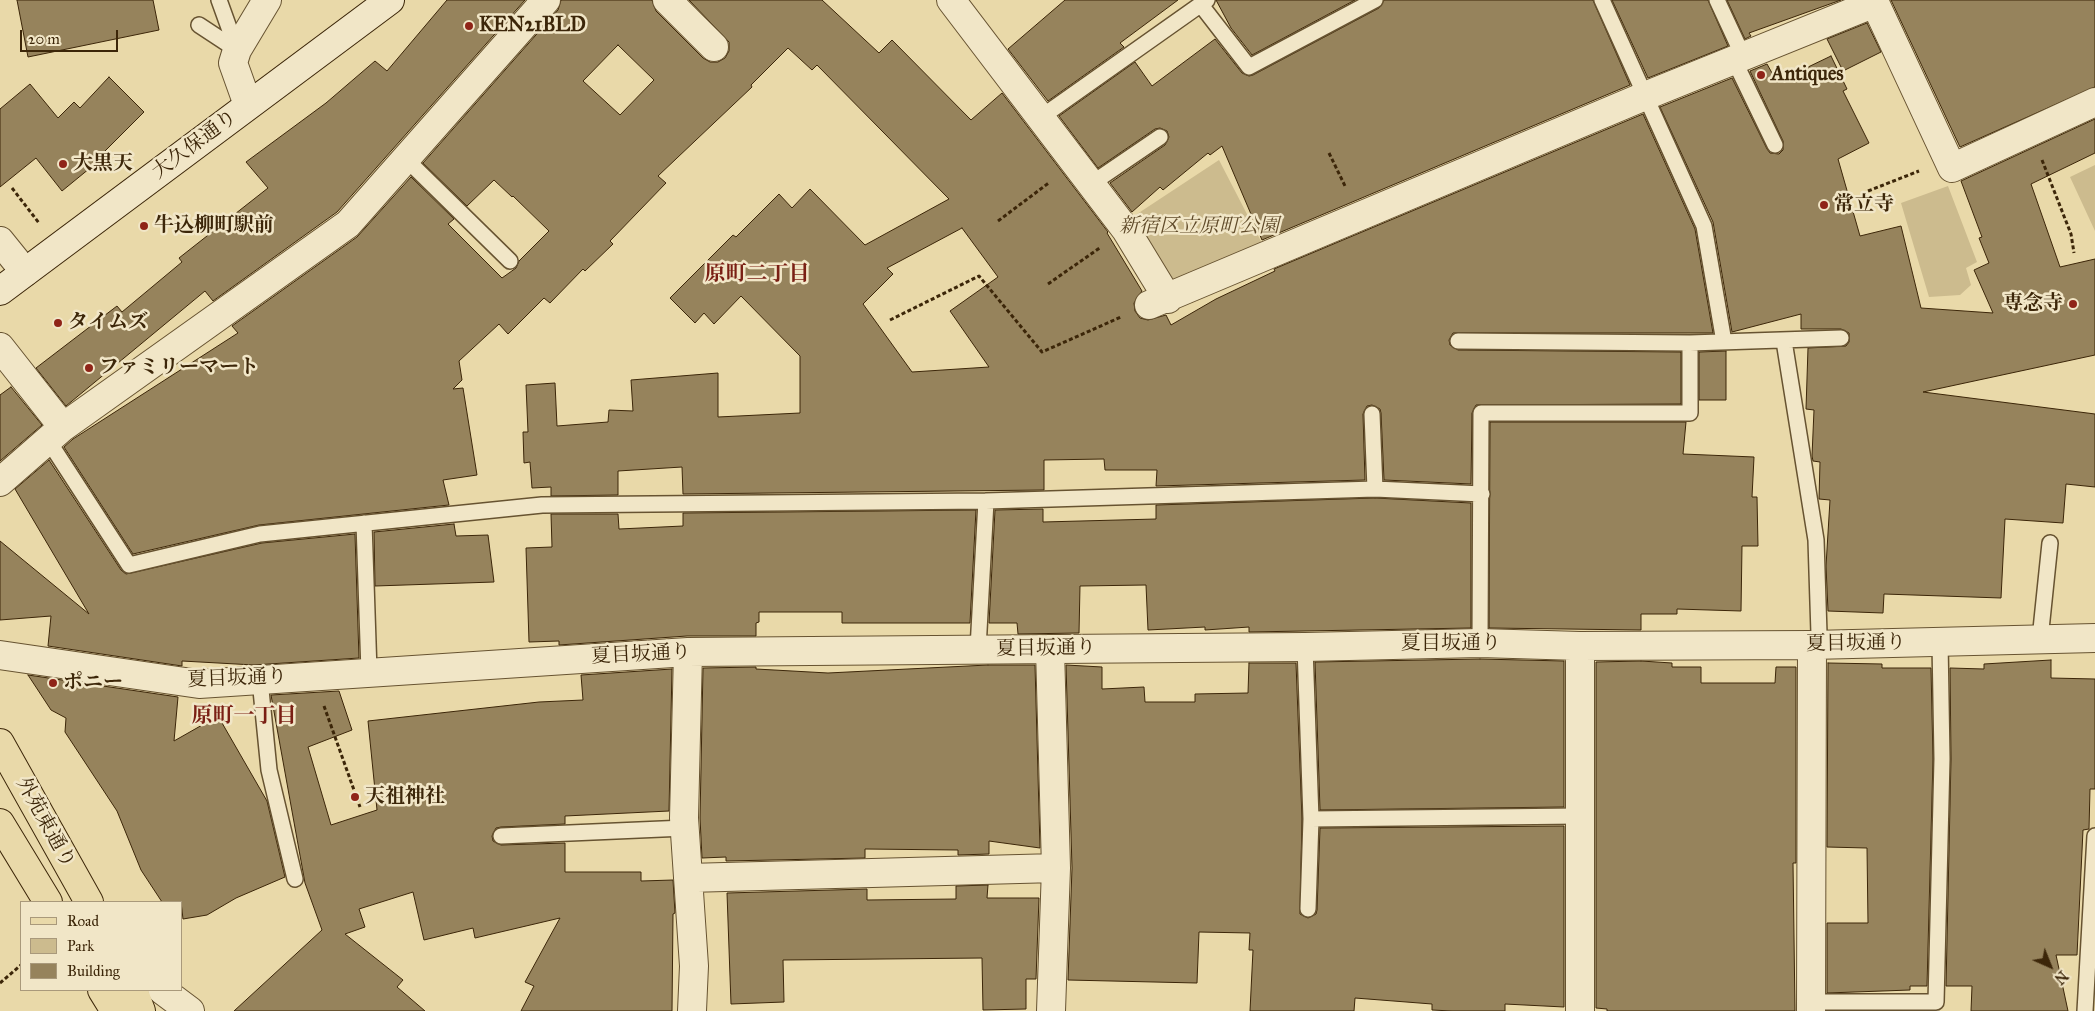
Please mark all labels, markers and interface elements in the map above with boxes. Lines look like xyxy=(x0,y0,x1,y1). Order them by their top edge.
place label: KEN21BLD xyxy=(479,14,586,38)
scale bar xyxy=(22,20,120,52)
marker: KEN21BLD xyxy=(463,20,475,32)
text: 20 m xyxy=(28,30,60,48)
place label: Antiques xyxy=(1771,63,1844,87)
marker: Antiques xyxy=(1755,69,1767,81)
street label: 大久保通り xyxy=(148,105,242,185)
place label: 大黒天 xyxy=(73,152,133,176)
marker: 大黒天 xyxy=(57,158,69,170)
place label: 常立寺 xyxy=(1834,193,1894,217)
marker: 常立寺 xyxy=(1818,199,1830,211)
place label: 牛込柳町駅前 xyxy=(154,214,274,238)
park label: 新宿区立原町公園 xyxy=(1119,215,1279,239)
marker: 牛込柳町駅前 xyxy=(138,220,150,232)
district label: 原町二丁目 xyxy=(705,262,809,288)
place label: 専念寺 xyxy=(2003,292,2063,316)
marker: 専念寺 xyxy=(2067,298,2079,310)
place label: タイムズ xyxy=(68,311,148,335)
marker: タイムズ xyxy=(52,317,64,329)
place label: ファミリーマート xyxy=(99,356,259,380)
marker: ファミリーマート xyxy=(83,362,95,374)
street label: 夏目坂通り xyxy=(1806,631,1906,657)
street label: 夏目坂通り xyxy=(1401,632,1501,656)
street label: 夏目坂通り xyxy=(996,636,1096,662)
street label: 夏目坂通り xyxy=(590,640,692,670)
street label: 夏目坂通り xyxy=(187,665,287,693)
place label: ポニー xyxy=(63,671,123,695)
marker: ポニー xyxy=(47,677,59,689)
district label: 原町一丁目 xyxy=(192,704,296,730)
street label: 外苑東通り xyxy=(10,773,80,873)
place label: 天祖神社 xyxy=(365,785,445,809)
marker: 天祖神社 xyxy=(349,791,361,803)
legend xyxy=(20,901,182,991)
text: Road xyxy=(67,912,99,930)
text: Park xyxy=(67,937,94,955)
north arrow xyxy=(2025,941,2075,991)
text: Building xyxy=(67,962,120,980)
text: N xyxy=(2051,967,2071,987)

